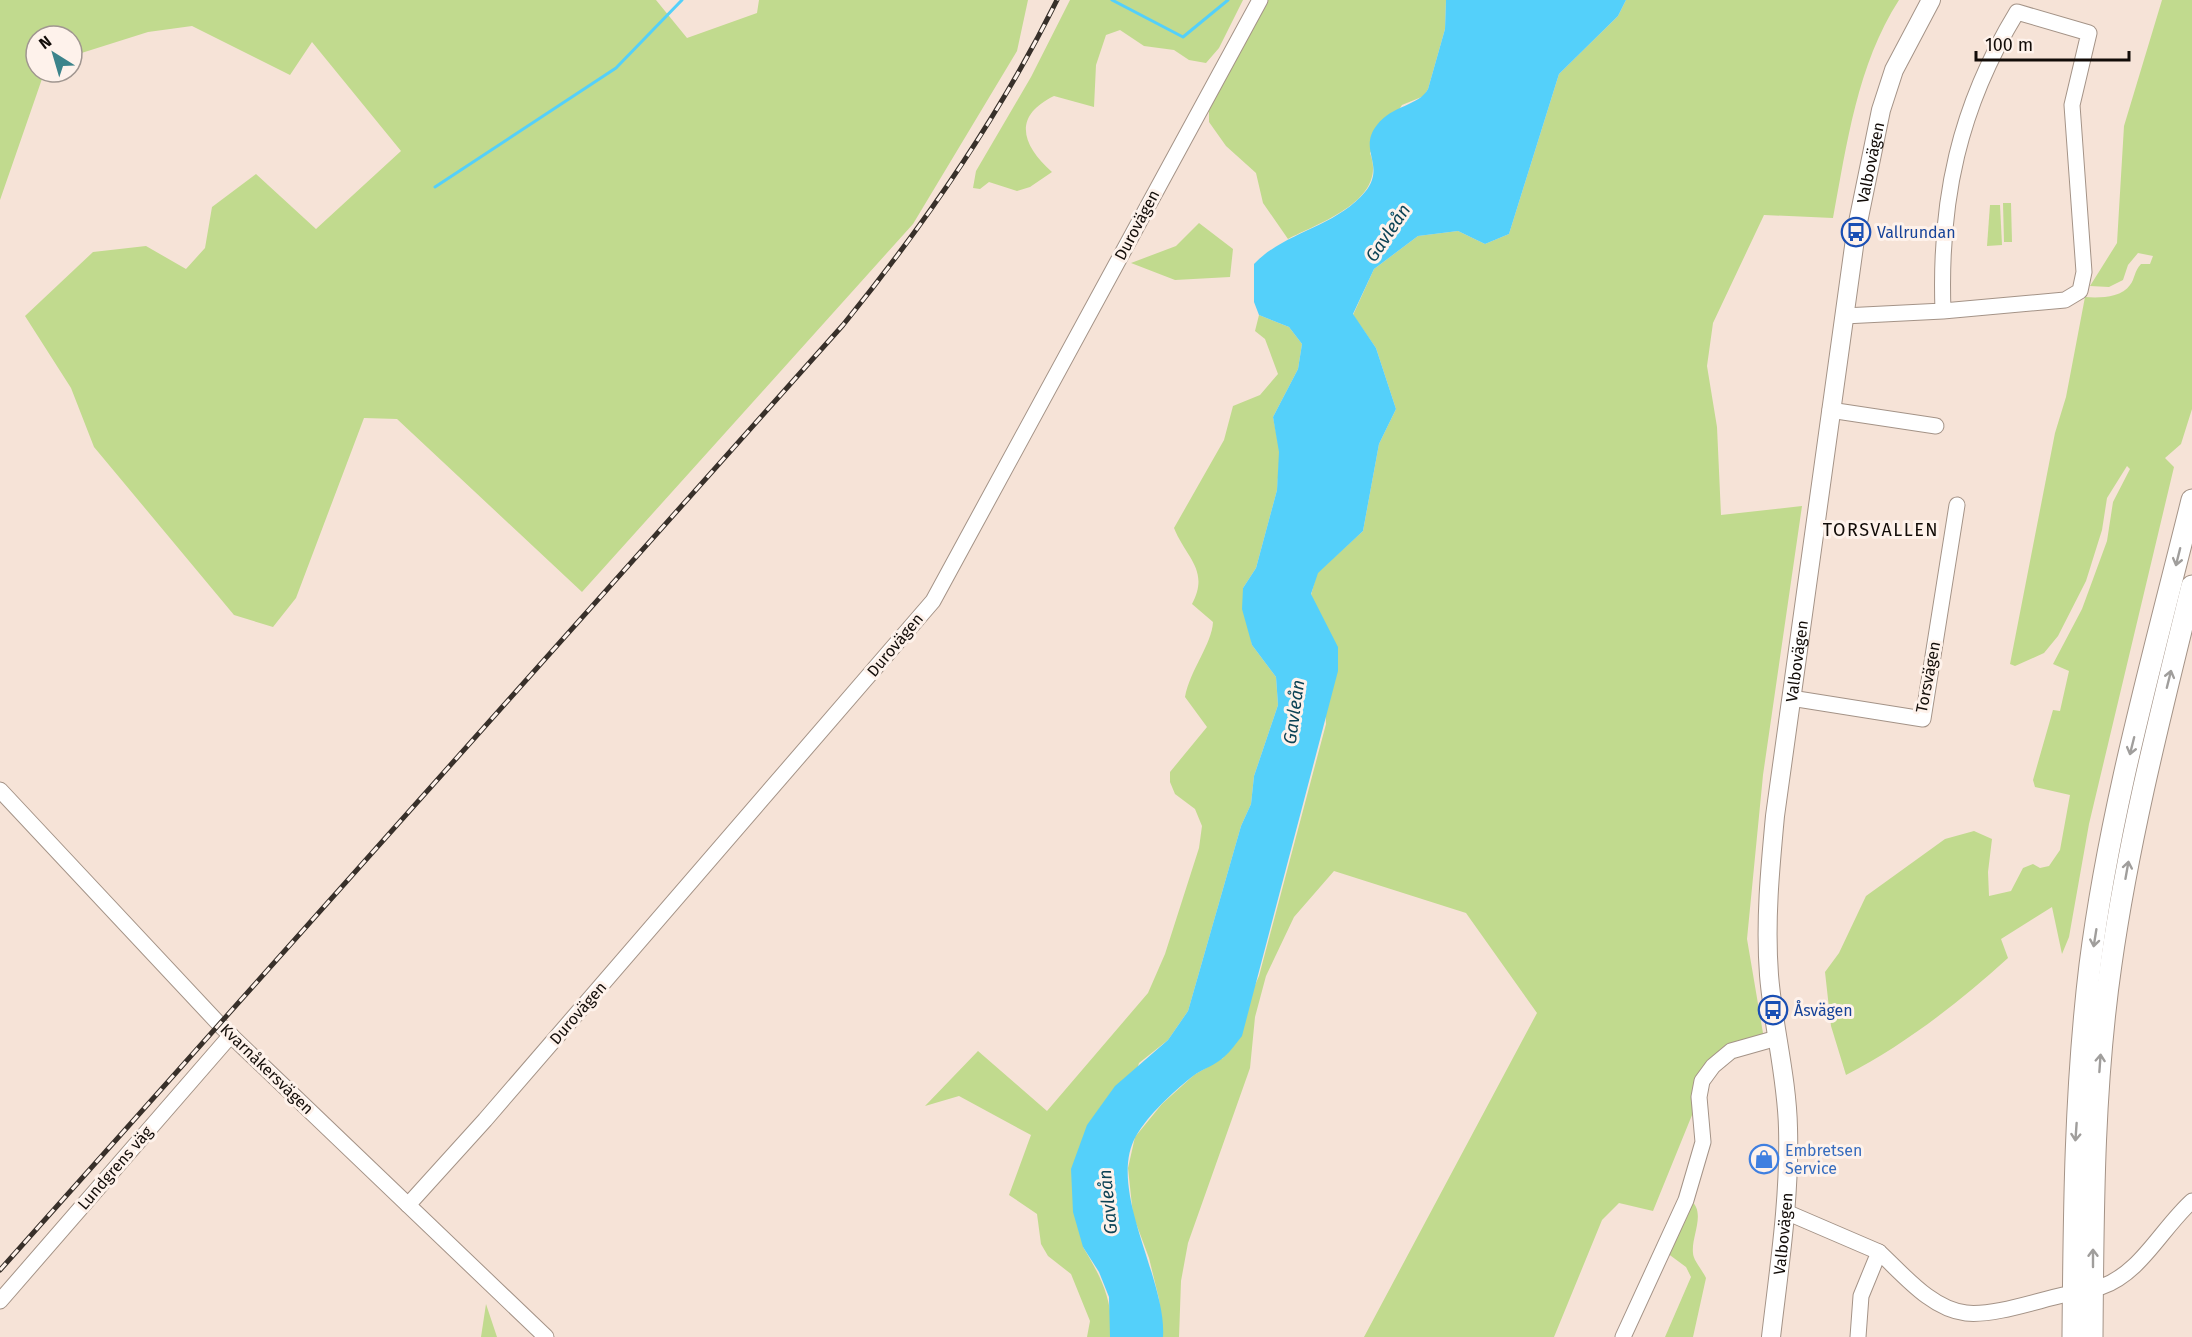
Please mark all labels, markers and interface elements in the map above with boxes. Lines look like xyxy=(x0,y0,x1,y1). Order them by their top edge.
north arrow xyxy=(24,24,84,84)
scale bar xyxy=(1976,24,2129,62)
text: N xyxy=(35,32,55,53)
text: 100 m xyxy=(1985,34,2033,56)
street label: Valbovägen xyxy=(1853,120,1888,205)
street label: Durovägen xyxy=(1111,187,1163,263)
water label: Gavleån xyxy=(1361,200,1415,266)
bus stop icon: Vallrundan xyxy=(1840,216,1872,248)
place label: Vallrundan xyxy=(1877,223,1956,242)
district label: TORSVALLEN xyxy=(1823,519,1939,541)
one-way arrow xyxy=(2172,547,2184,566)
street label: Durovägen xyxy=(863,609,927,681)
street label: Valbovägen xyxy=(1781,619,1812,703)
street label: Torsvägen xyxy=(1912,640,1944,714)
one-way arrow xyxy=(2164,670,2176,689)
water label: Gavleån xyxy=(1279,678,1309,746)
one-way arrow xyxy=(2125,736,2137,755)
one-way arrow xyxy=(2122,860,2133,880)
one-way arrow xyxy=(2089,927,2100,947)
street label: Durovägen xyxy=(546,978,610,1048)
bus stop icon: Åsvägen xyxy=(1757,994,1789,1026)
place label: Åsvägen xyxy=(1794,1000,1853,1020)
street label: Kvarnåkersvägen xyxy=(216,1020,318,1118)
one-way arrow xyxy=(2094,1053,2105,1073)
one-way arrow xyxy=(2070,1121,2081,1141)
street label: Lundgrens väg xyxy=(74,1122,157,1214)
place label: Embretsen Service xyxy=(1785,1141,1862,1178)
shop icon: Embretsen Service xyxy=(1748,1143,1780,1175)
water label: Gavleån xyxy=(1094,1168,1122,1236)
street label: Valbovägen xyxy=(1769,1192,1796,1276)
one-way arrow xyxy=(2087,1248,2099,1268)

